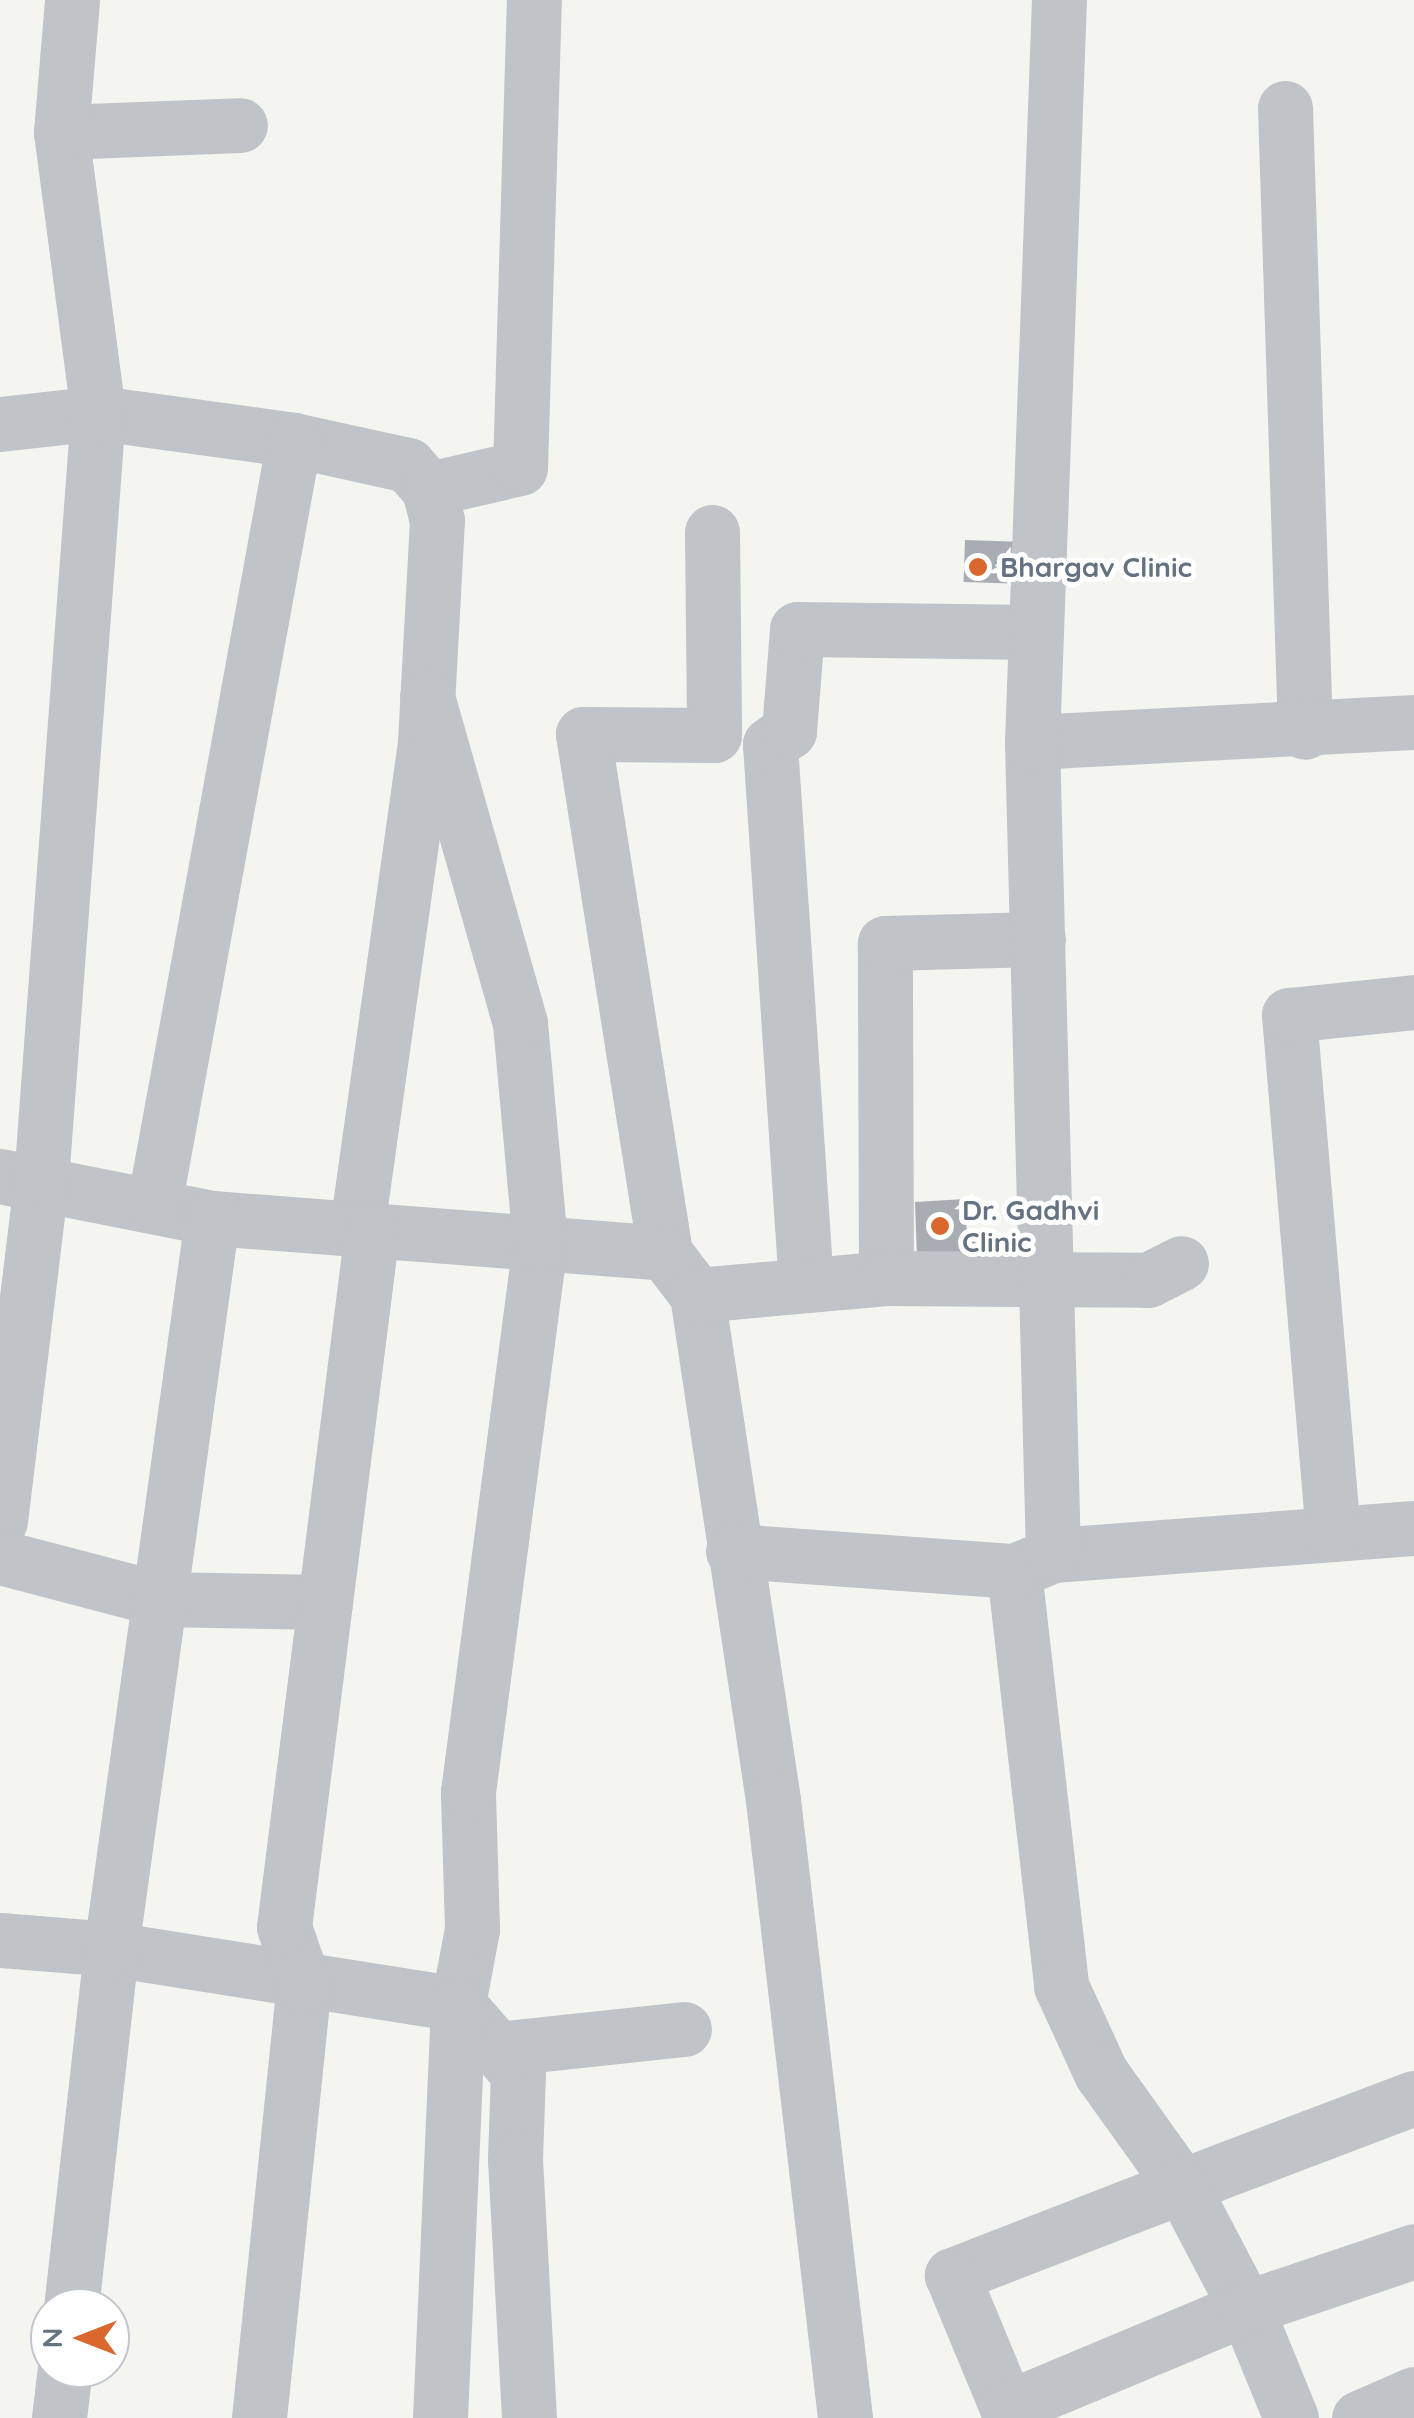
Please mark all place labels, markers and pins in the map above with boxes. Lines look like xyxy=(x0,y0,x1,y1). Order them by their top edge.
place label: Bhargav Clinic xyxy=(1000,550,1192,584)
marker: Bhargav Clinic xyxy=(965,554,991,580)
place label: Dr. Gadhvi Clinic xyxy=(962,1193,1099,1259)
marker: Dr. Gadhvi Clinic xyxy=(927,1213,953,1239)

